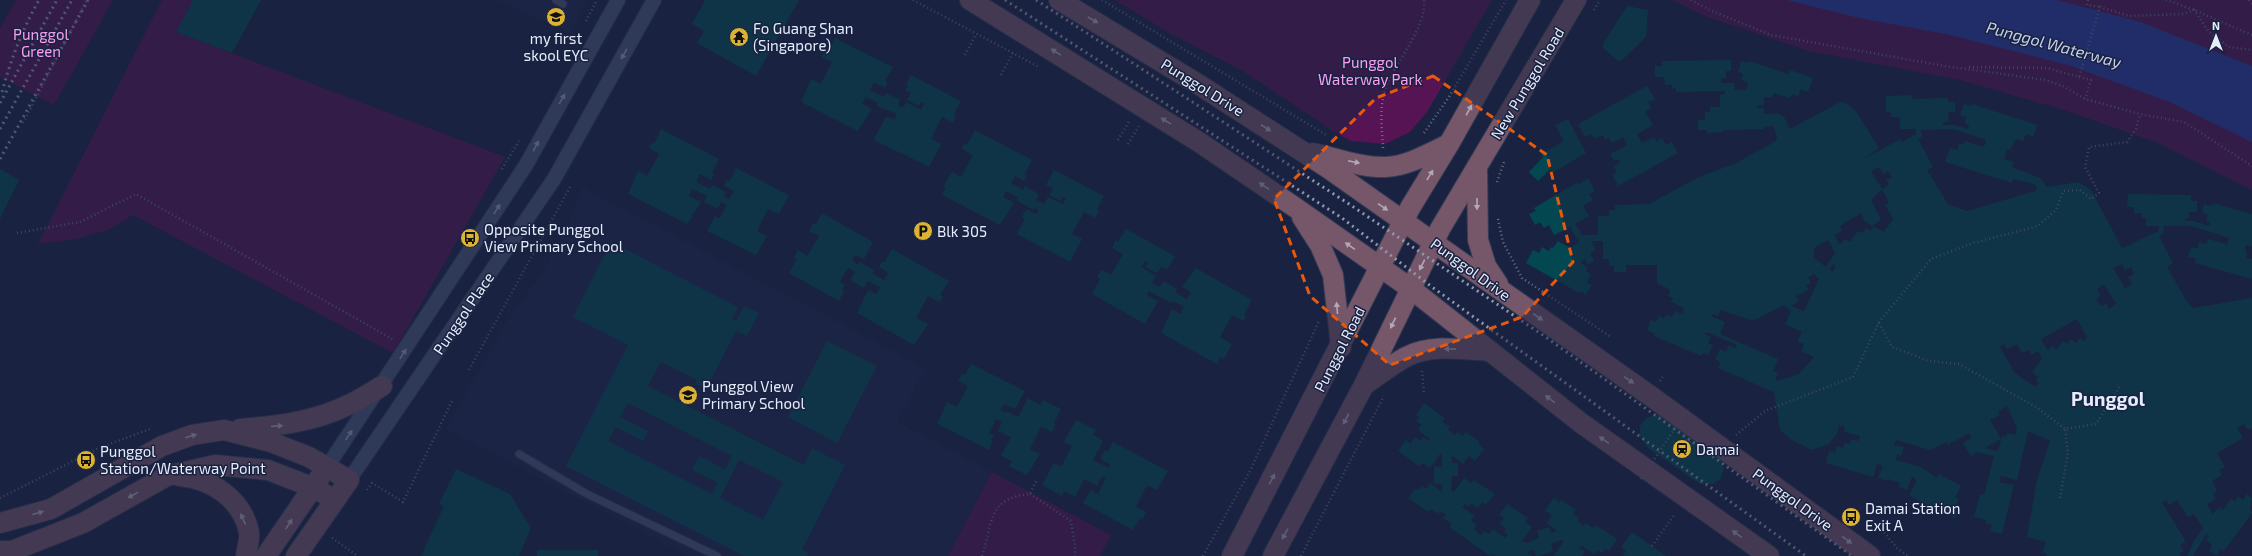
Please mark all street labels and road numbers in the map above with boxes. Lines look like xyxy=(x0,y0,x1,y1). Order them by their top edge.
street label: New Punggol Road xyxy=(1487,24,1567,142)
street label: Punggol Drive xyxy=(1158,54,1248,120)
street label: Punggol Drive xyxy=(1428,234,1514,304)
street label: Punggol Place xyxy=(429,268,497,358)
street label: Punggol Road xyxy=(1310,303,1368,395)
street label: Punggol Drive xyxy=(1750,464,1836,534)

